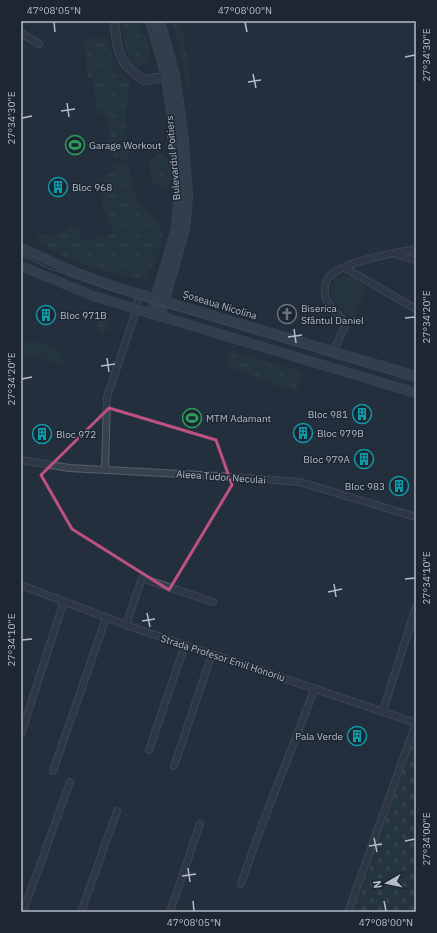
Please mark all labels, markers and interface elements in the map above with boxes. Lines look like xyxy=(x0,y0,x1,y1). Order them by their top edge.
text: 47°08'05"N xyxy=(27,4,81,17)
text: 47°08'00"N xyxy=(218,4,272,17)
text: 27°34'30"E xyxy=(420,28,433,82)
text: 27°34'30"E xyxy=(5,91,18,145)
street label: Bulevardul Poitiers xyxy=(163,115,183,201)
sports icon: Garage Workout xyxy=(64,134,86,156)
place label: Garage Workout xyxy=(89,139,162,152)
building icon: Bloc 968 xyxy=(47,176,69,198)
place label: Bloc 968 xyxy=(72,181,112,194)
street label: Șoseaua Nicolina xyxy=(181,288,259,323)
text: 27°34'20"E xyxy=(420,290,433,344)
place label: Biserica Sfântul Daniel xyxy=(301,302,364,327)
church icon: Biserica Sfântul Daniel xyxy=(276,303,298,325)
building icon: Bloc 971B xyxy=(35,304,57,326)
place label: Bloc 971B xyxy=(60,309,107,322)
text: 27°34'20"E xyxy=(5,352,18,406)
building icon: Bloc 981 xyxy=(351,403,373,425)
sports icon: MTM Adamant xyxy=(181,407,203,429)
place label: Bloc 981 xyxy=(308,408,348,421)
place label: MTM Adamant xyxy=(206,412,272,425)
building icon: Bloc 979B xyxy=(292,422,314,444)
building icon: Bloc 972 xyxy=(31,423,53,445)
place label: Bloc 979B xyxy=(317,427,364,440)
place label: Bloc 972 xyxy=(56,428,96,441)
building icon: Bloc 979A xyxy=(353,448,375,470)
place label: Bloc 979A xyxy=(303,453,351,466)
street label: Aleea Tudor Neculai xyxy=(176,467,266,487)
building icon: Bloc 983 xyxy=(388,475,410,497)
place label: Bloc 983 xyxy=(345,480,385,493)
text: 27°34'10"E xyxy=(420,551,433,605)
text: 27°34'10"E xyxy=(5,613,18,667)
street label: Strada Profesor Emil Honoriu xyxy=(159,632,287,684)
building icon: Pala Verde xyxy=(346,725,368,747)
place label: Pala Verde xyxy=(295,730,344,743)
text: 27°34'00"E xyxy=(420,812,433,866)
north arrow xyxy=(367,863,407,903)
text: N xyxy=(370,880,385,890)
text: 47°08'05"N xyxy=(167,916,221,929)
text: 47°08'00"N xyxy=(359,916,413,929)

